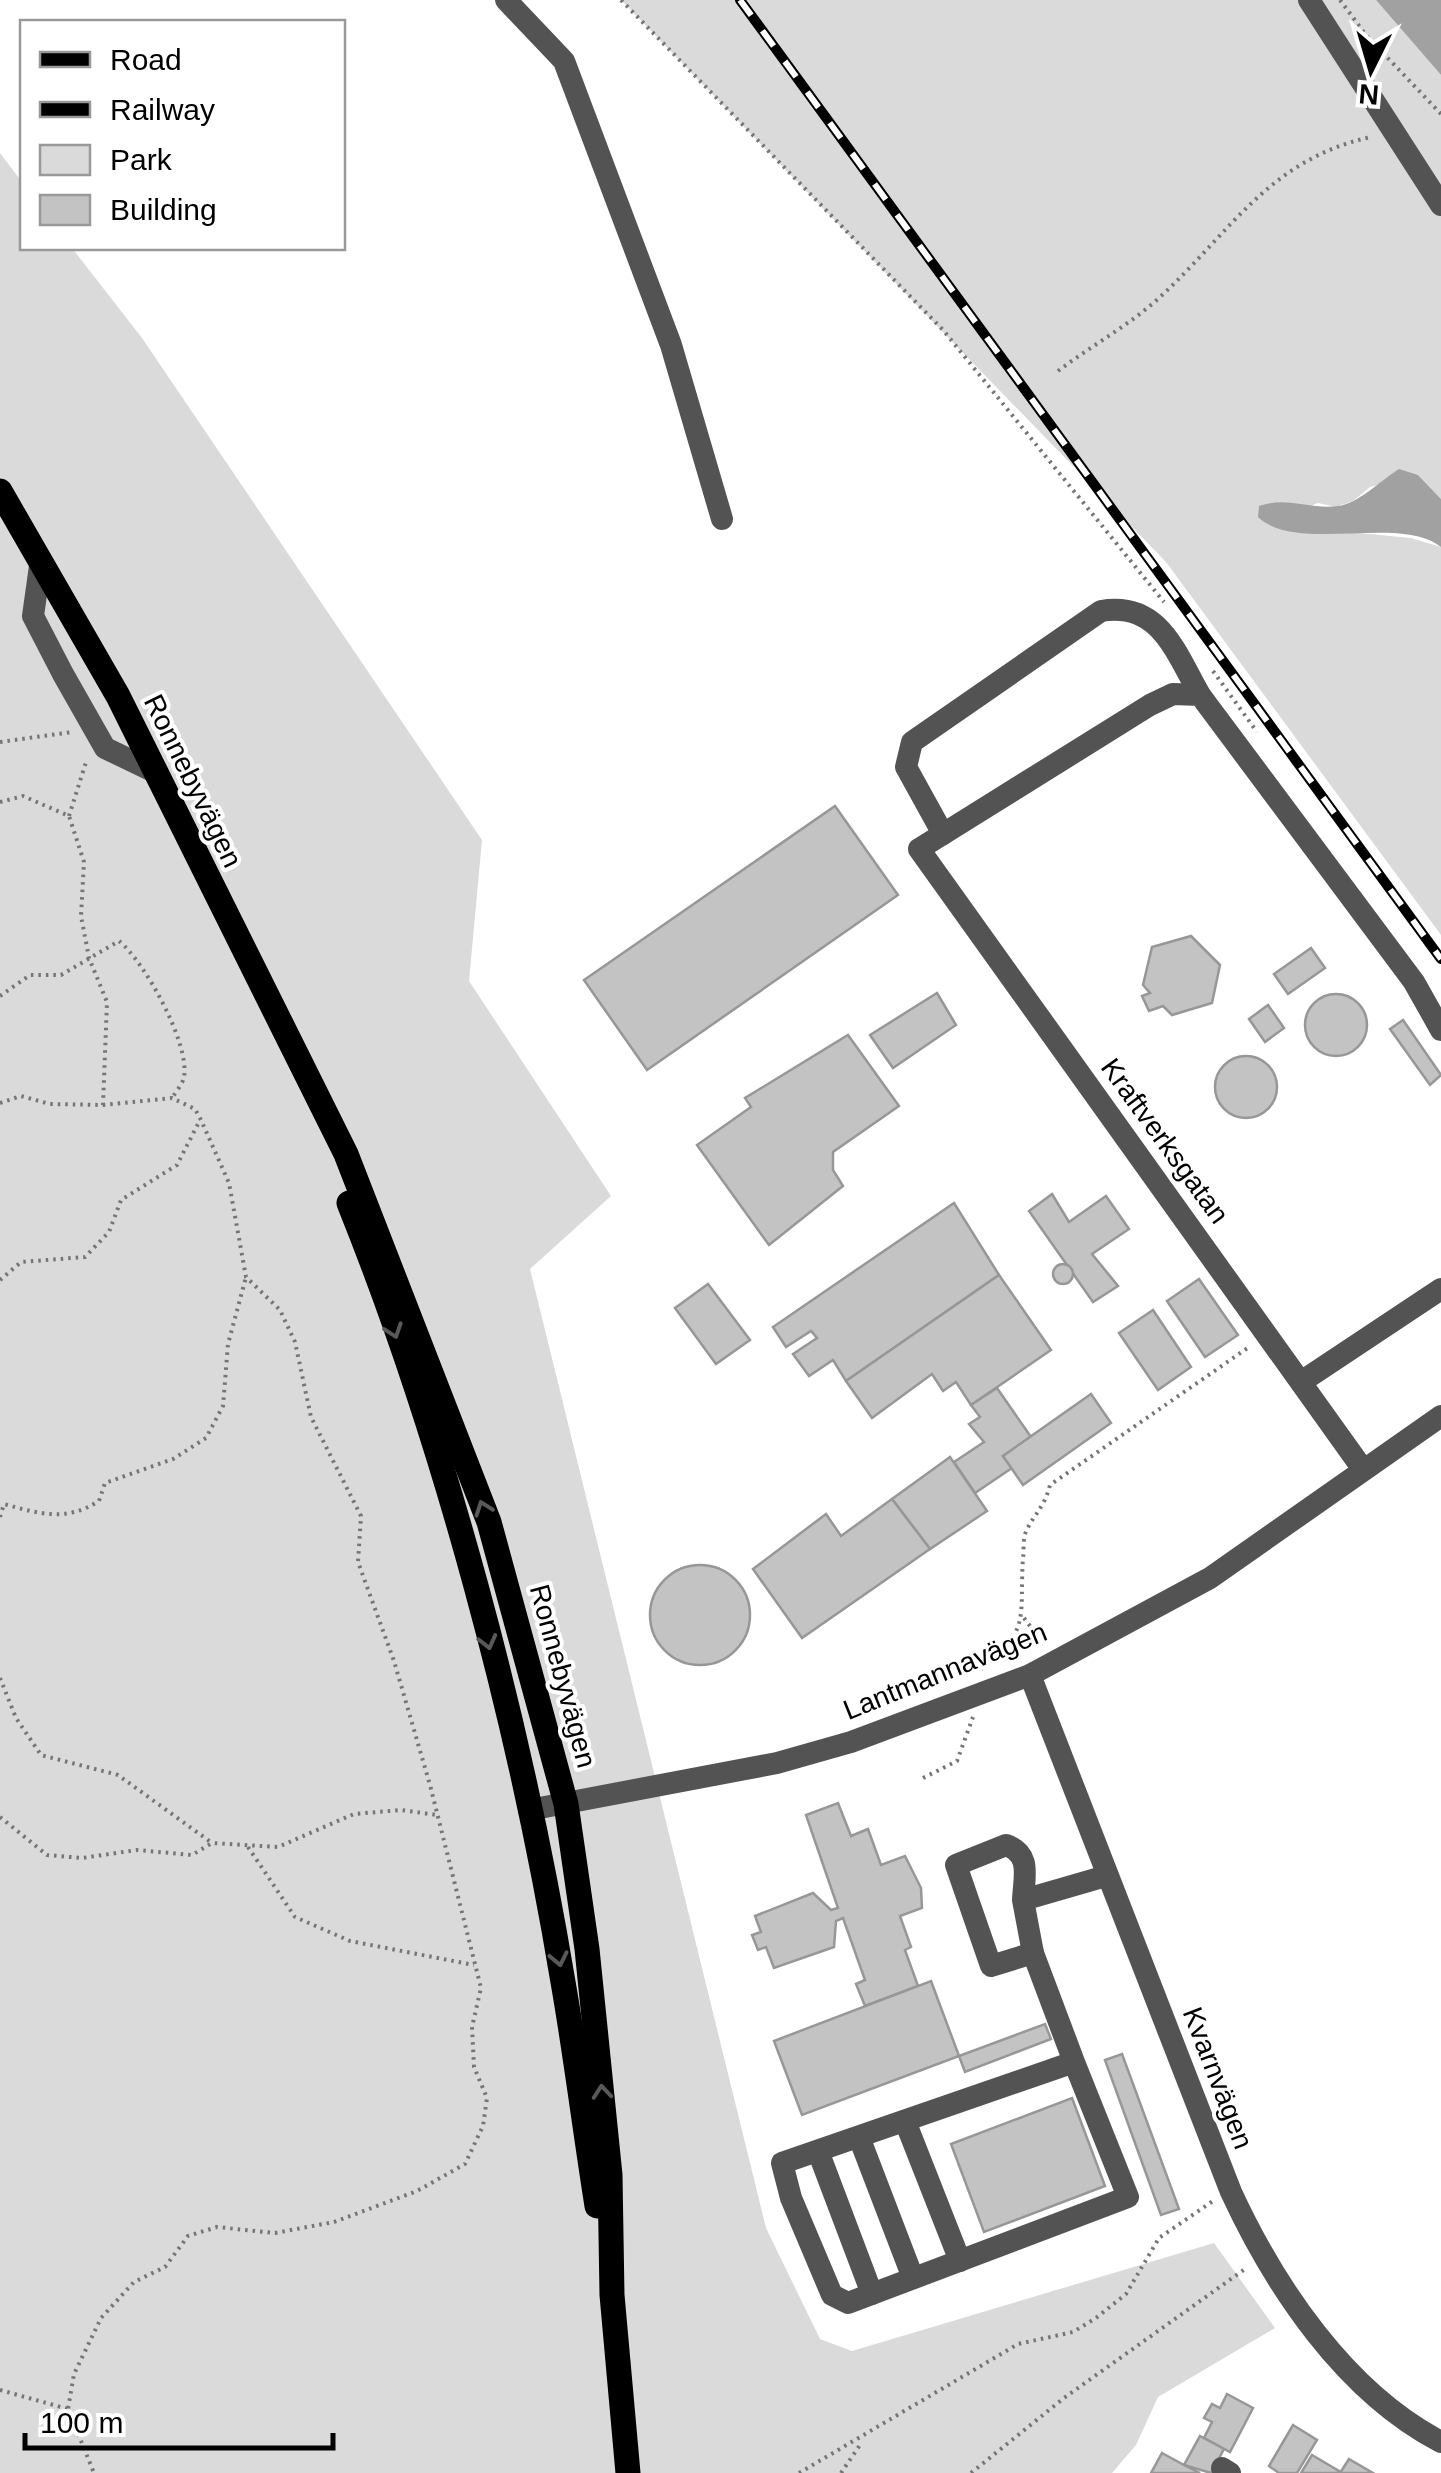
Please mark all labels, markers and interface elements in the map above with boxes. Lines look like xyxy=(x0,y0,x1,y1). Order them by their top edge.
legend xyxy=(20,20,345,250)
north arrow xyxy=(1321,20,1421,120)
text: Road xyxy=(110,43,182,76)
text: N xyxy=(1357,78,1380,111)
text: Railway xyxy=(110,93,215,126)
text: Park xyxy=(110,143,173,176)
text: Building xyxy=(110,193,217,226)
street label: Ronnebyvägen xyxy=(138,690,248,872)
street label: Kraftverksgatan xyxy=(1095,1053,1235,1229)
one-way arrow xyxy=(382,1322,402,1339)
one-way arrow xyxy=(474,1500,495,1517)
street label: Ronnebyvägen xyxy=(524,1581,602,1771)
street label: Lantmannavägen xyxy=(839,1616,1051,1726)
one-way arrow xyxy=(476,1633,497,1650)
one-way arrow xyxy=(547,1950,568,1967)
street label: Kvarnvägen xyxy=(1177,2003,1259,2153)
one-way arrow xyxy=(592,2084,614,2100)
scale bar xyxy=(25,2388,332,2450)
text: 100 m xyxy=(40,2406,123,2439)

